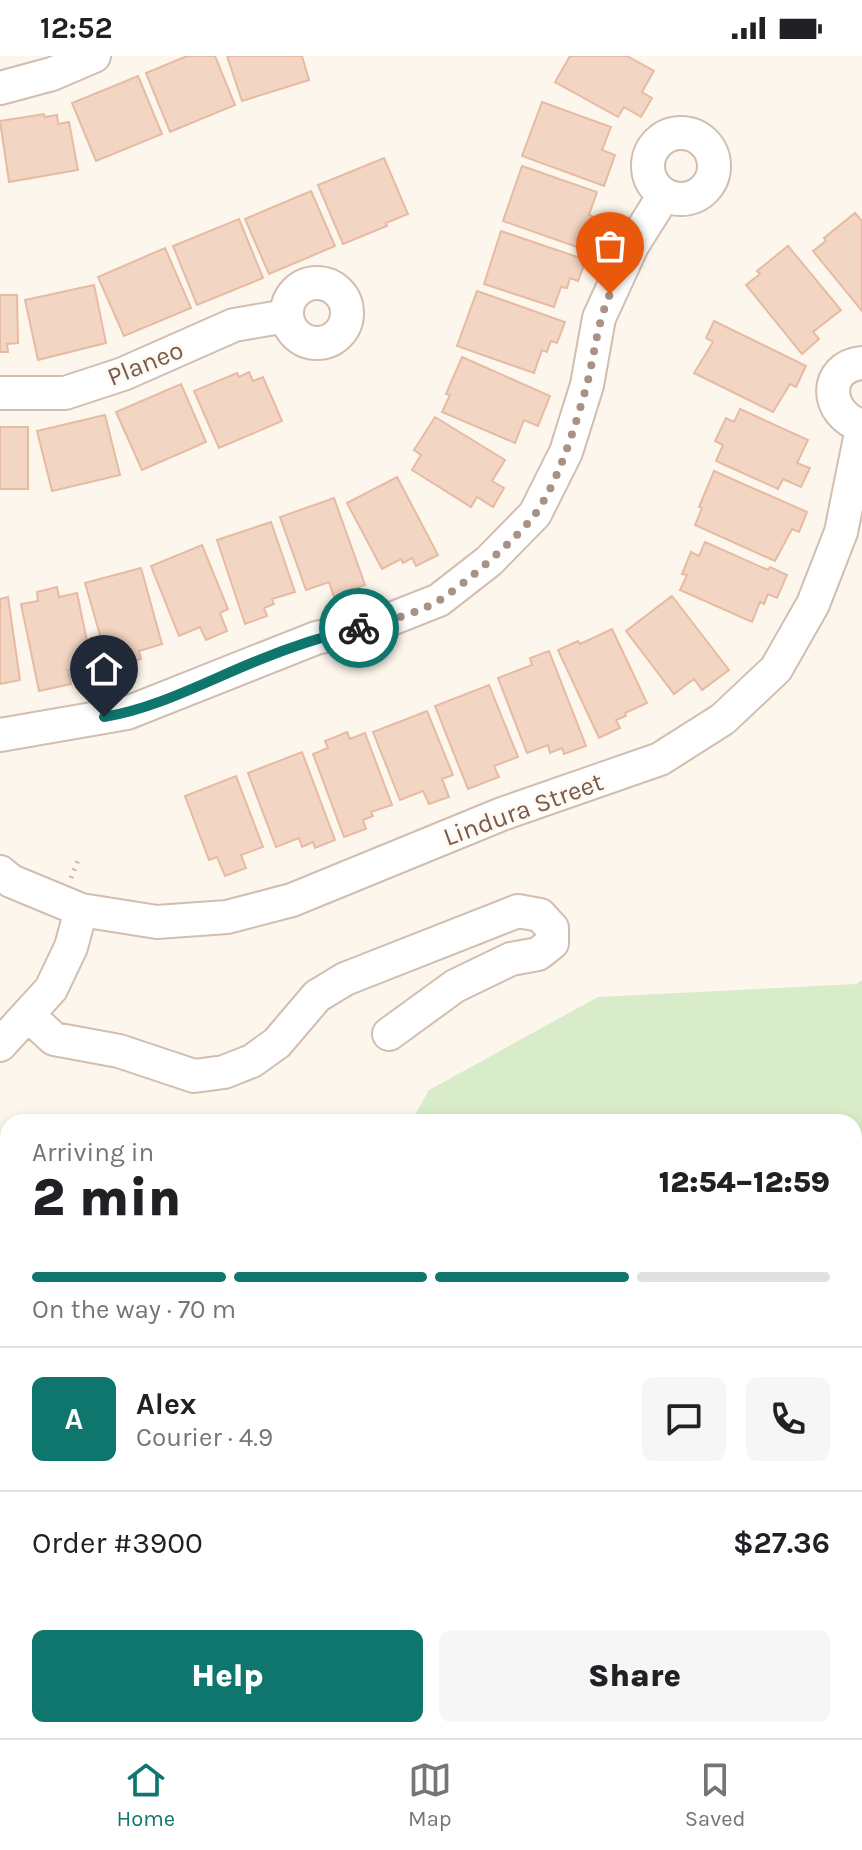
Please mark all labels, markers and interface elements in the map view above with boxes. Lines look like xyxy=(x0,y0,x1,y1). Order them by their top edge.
text: 12:52 xyxy=(40,10,113,46)
pin xyxy=(576,212,644,294)
icon: bag xyxy=(588,224,632,268)
street label: Planeo xyxy=(103,334,188,393)
courier xyxy=(319,588,399,668)
icon: bike xyxy=(337,606,381,650)
pin xyxy=(70,635,138,717)
icon: home xyxy=(82,647,126,691)
street label: Lindura Street xyxy=(439,766,608,853)
text: Arriving in xyxy=(32,1137,154,1168)
text: 12:54–12:59 xyxy=(659,1164,830,1200)
text: 2 min xyxy=(32,1167,181,1228)
text: On the way · 70 m xyxy=(32,1294,236,1325)
button: chat xyxy=(642,1377,726,1461)
button: phone xyxy=(746,1377,830,1461)
text: Alex xyxy=(136,1386,196,1422)
text: A xyxy=(65,1401,83,1437)
text: Courier · 4.9 xyxy=(136,1422,273,1453)
text: Order #3900 xyxy=(32,1525,203,1561)
text: $27.36 xyxy=(733,1525,830,1561)
button: Help xyxy=(32,1630,423,1722)
button: Share xyxy=(439,1630,830,1722)
tab: Home xyxy=(116,1758,175,1832)
tab: Map xyxy=(408,1758,452,1832)
tab: Saved xyxy=(685,1758,746,1832)

